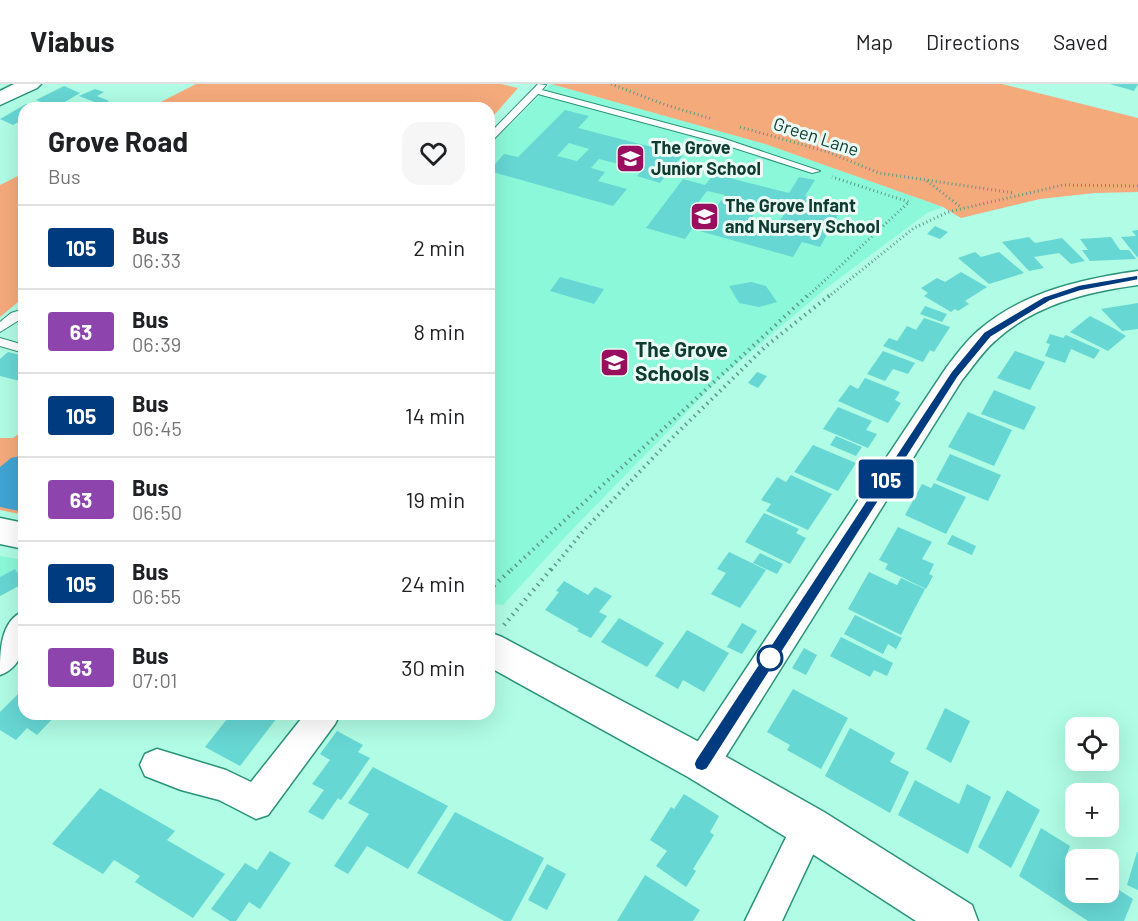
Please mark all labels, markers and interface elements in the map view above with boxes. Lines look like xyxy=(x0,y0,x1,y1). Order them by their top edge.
text: Viabus xyxy=(30,24,115,58)
text: Map xyxy=(856,29,893,54)
text: Directions xyxy=(926,29,1020,54)
text: Saved xyxy=(1053,29,1108,54)
street label: Green Lane xyxy=(771,112,862,160)
button: heart xyxy=(402,122,465,185)
text: Grove Road xyxy=(48,124,188,158)
place label: The Grove Junior School xyxy=(651,136,761,179)
school or university icon: The Grove Junior School xyxy=(614,142,646,174)
text: Bus xyxy=(48,164,81,188)
place label: The Grove Infant and Nursery School xyxy=(725,194,880,237)
school or university icon: The Grove Infant and Nursery School xyxy=(688,200,720,232)
text: Bus xyxy=(132,222,169,248)
text: 2 min xyxy=(413,234,465,260)
text: 105 xyxy=(66,235,96,260)
text: 06:33 xyxy=(132,248,181,272)
text: Bus xyxy=(132,306,169,332)
text: 8 min xyxy=(413,318,465,344)
text: 63 xyxy=(70,319,92,344)
text: 06:39 xyxy=(132,332,181,356)
place label: The Grove Schools xyxy=(635,336,728,385)
school or university icon: The Grove Schools xyxy=(598,346,630,378)
text: Bus xyxy=(132,390,169,416)
text: 14 min xyxy=(405,402,465,428)
text: 105 xyxy=(66,403,96,428)
text: 06:45 xyxy=(132,416,182,440)
line badge: 105 xyxy=(852,460,920,498)
text: 105 xyxy=(871,467,901,492)
text: Bus xyxy=(132,474,169,500)
text: 19 min xyxy=(406,486,465,512)
text: 63 xyxy=(70,487,92,512)
text: 06:50 xyxy=(132,500,182,524)
text: Bus xyxy=(132,558,169,584)
text: 24 min xyxy=(401,570,465,596)
text: 105 xyxy=(66,571,96,596)
text: 06:55 xyxy=(132,584,181,608)
text: Bus xyxy=(132,642,169,668)
unlabelled marker xyxy=(757,645,783,671)
text: 30 min xyxy=(401,654,465,680)
text: 63 xyxy=(70,655,92,680)
text: 07:01 xyxy=(132,668,177,692)
map controls xyxy=(1065,717,1119,903)
button: locate xyxy=(1065,717,1119,771)
button: + xyxy=(1065,783,1119,837)
button: − xyxy=(1065,849,1119,903)

